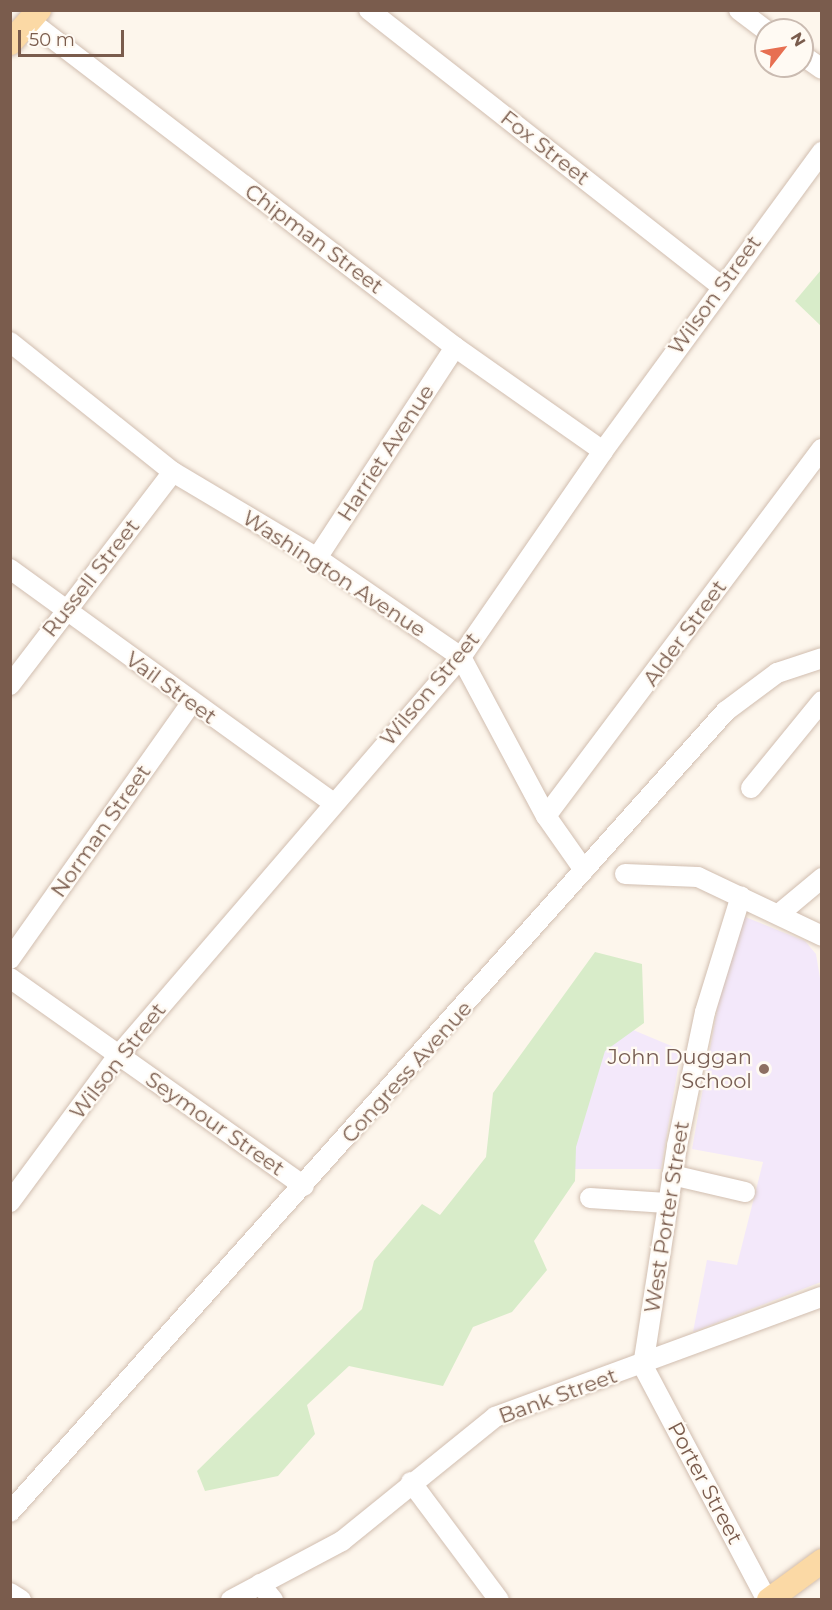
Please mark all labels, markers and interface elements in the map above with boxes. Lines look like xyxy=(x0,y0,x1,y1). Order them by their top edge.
scale bar xyxy=(21,18,128,56)
north arrow xyxy=(754,18,814,78)
text: 50 m xyxy=(29,29,75,51)
text: N xyxy=(787,29,810,50)
street label: Fox Street xyxy=(496,105,594,191)
street label: Chipman Street xyxy=(240,179,388,299)
street label: Wilson Street xyxy=(663,231,767,359)
street label: Harriet Avenue xyxy=(333,380,439,526)
street label: Washington Avenue xyxy=(238,505,430,643)
street label: Russell Street xyxy=(37,514,145,642)
street label: Alder Street xyxy=(638,575,732,691)
street label: Wilson Street xyxy=(375,627,485,751)
street label: Vail Street xyxy=(121,647,221,729)
street label: Norman Street xyxy=(46,760,156,902)
street label: Congress Avenue xyxy=(337,996,477,1148)
street label: Wilson Street xyxy=(65,998,171,1124)
place label: John Duggan School xyxy=(608,1044,752,1094)
marker: John Duggan School xyxy=(757,1062,771,1076)
street label: Seymour Street xyxy=(141,1067,289,1181)
street label: West Porter Street xyxy=(639,1119,695,1315)
street label: Bank Street xyxy=(495,1363,621,1429)
street label: Porter Street xyxy=(662,1418,748,1548)

